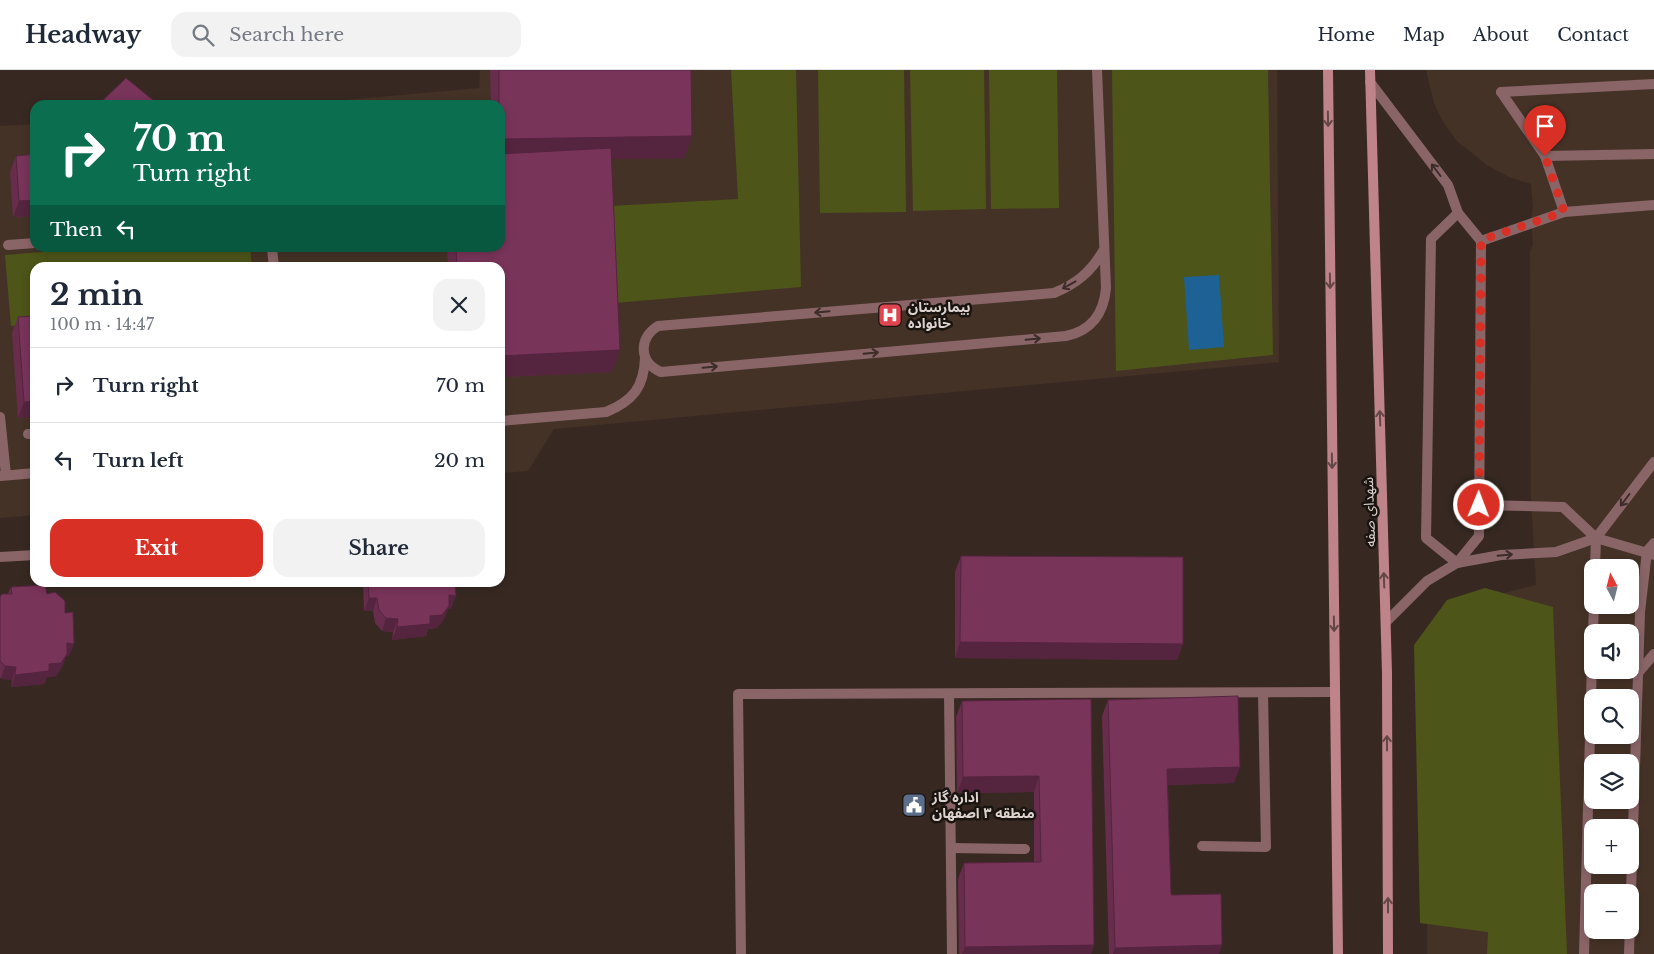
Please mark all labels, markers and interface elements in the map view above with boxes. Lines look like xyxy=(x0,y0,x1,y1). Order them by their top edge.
search box xyxy=(171,12,521,57)
text: Headway xyxy=(25,20,141,49)
icon: search xyxy=(189,21,217,49)
text: Search here xyxy=(229,23,344,46)
text: Home xyxy=(1317,24,1375,46)
text: Map xyxy=(1403,24,1445,46)
text: About xyxy=(1473,24,1529,46)
text: Contact xyxy=(1557,24,1629,46)
pin xyxy=(1524,105,1566,156)
one-way arrow xyxy=(1323,110,1333,126)
icon: arrive xyxy=(1531,112,1559,140)
text: 70 m xyxy=(133,117,226,160)
icon: right xyxy=(50,120,115,185)
text: Turn right xyxy=(133,160,251,187)
one-way arrow xyxy=(1431,163,1441,177)
icon: left xyxy=(112,215,140,243)
text: Then xyxy=(50,218,102,241)
one-way arrow xyxy=(1325,272,1335,289)
text: 2 min xyxy=(50,276,143,313)
button: close xyxy=(433,279,485,331)
one-way arrow xyxy=(1063,281,1077,291)
place label: بیمارستان خانواده xyxy=(908,298,971,332)
hospital icon: بیمارستان خانواده xyxy=(877,302,903,328)
one-way arrow xyxy=(814,308,830,317)
text: 100 m · 14:47 xyxy=(50,314,154,334)
one-way arrow xyxy=(1025,334,1041,344)
one-way arrow xyxy=(863,349,879,358)
one-way arrow xyxy=(701,363,717,372)
icon: right xyxy=(50,371,78,399)
text: Turn right xyxy=(93,374,199,397)
text: 70 m xyxy=(436,374,485,397)
one-way arrow xyxy=(1375,410,1385,426)
icon: left xyxy=(50,446,78,474)
text: Turn left xyxy=(93,449,184,472)
text: 20 m xyxy=(434,449,485,472)
one-way arrow xyxy=(1327,452,1337,469)
street label: شهدای صفه xyxy=(1359,477,1379,547)
position arrow xyxy=(1452,478,1504,530)
one-way arrow xyxy=(1620,493,1630,507)
button: Exit xyxy=(50,519,263,577)
button: Share xyxy=(273,519,485,577)
one-way arrow xyxy=(1497,550,1513,559)
north arrow xyxy=(1584,559,1639,614)
map controls xyxy=(1584,559,1639,939)
one-way arrow xyxy=(1380,573,1389,589)
one-way arrow xyxy=(1329,615,1339,631)
button: sound xyxy=(1584,624,1639,679)
button: search xyxy=(1584,689,1639,744)
one-way arrow xyxy=(1382,735,1392,752)
button: layers xyxy=(1584,754,1639,809)
place label: اداره گاز منطقه ۳ اصفهان xyxy=(931,788,1035,822)
public building icon: اداره گاز منطقه ۳ اصفهان xyxy=(901,792,927,818)
button: + xyxy=(1584,819,1639,874)
button: − xyxy=(1584,884,1639,939)
one-way arrow xyxy=(1383,898,1393,914)

